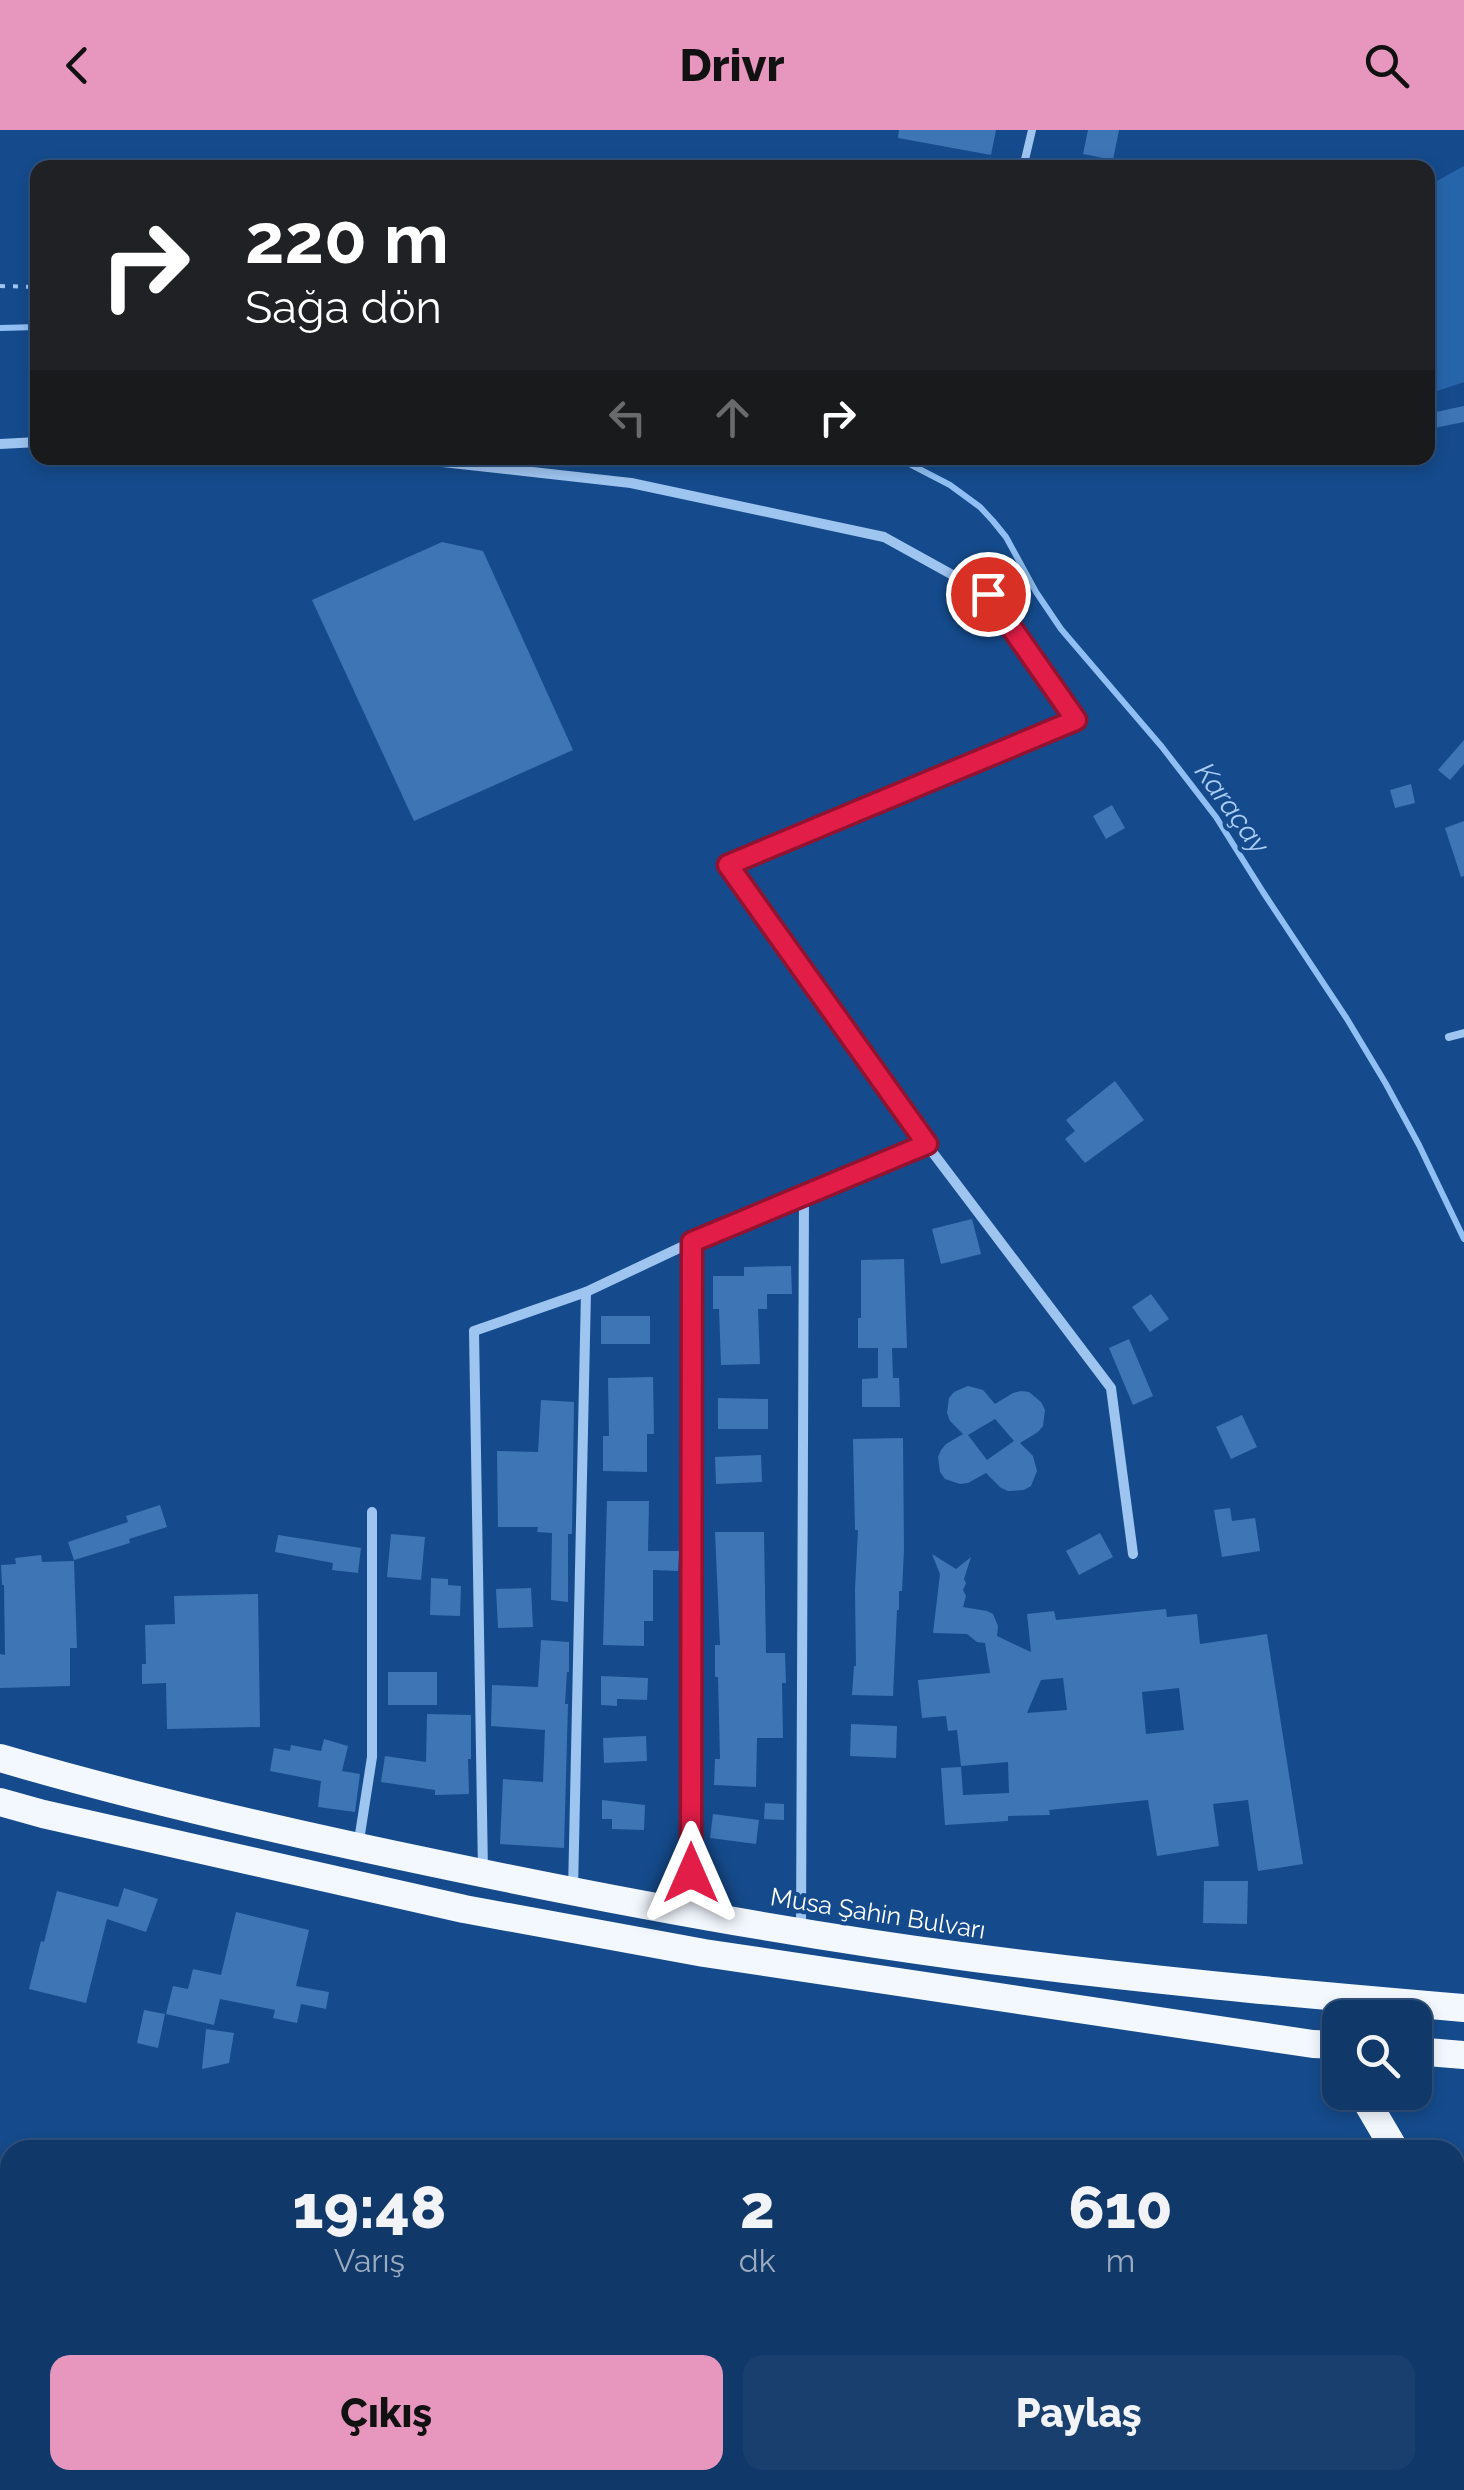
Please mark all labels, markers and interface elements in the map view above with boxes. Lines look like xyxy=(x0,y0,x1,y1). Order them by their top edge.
icon: back xyxy=(50,38,105,93)
icon: search xyxy=(1359,38,1414,93)
text: Drivr xyxy=(679,39,785,92)
text: 220 m xyxy=(245,197,449,279)
icon: right xyxy=(80,200,210,330)
text: Sağa dön xyxy=(245,281,442,334)
icon: left xyxy=(600,390,655,445)
icon: ahead xyxy=(705,390,760,445)
icon: right xyxy=(810,390,865,445)
pin xyxy=(946,552,1031,637)
icon: arrive xyxy=(961,567,1016,622)
water label: Karaçay xyxy=(1188,756,1277,861)
position arrow xyxy=(639,1821,743,1925)
street label: Musa Şahin Bulvarı xyxy=(768,1881,988,1945)
map controls xyxy=(1322,2000,1432,2110)
button: search xyxy=(1322,2000,1432,2110)
text: 19:48 xyxy=(292,2172,446,2242)
text: 2 xyxy=(740,2172,775,2242)
text: 610 xyxy=(1068,2172,1173,2242)
text: Varış xyxy=(334,2242,405,2279)
text: dk xyxy=(739,2242,776,2279)
text: m xyxy=(1106,2242,1135,2279)
button: Çıkış xyxy=(50,2355,723,2470)
button: Paylaş xyxy=(743,2355,1415,2470)

